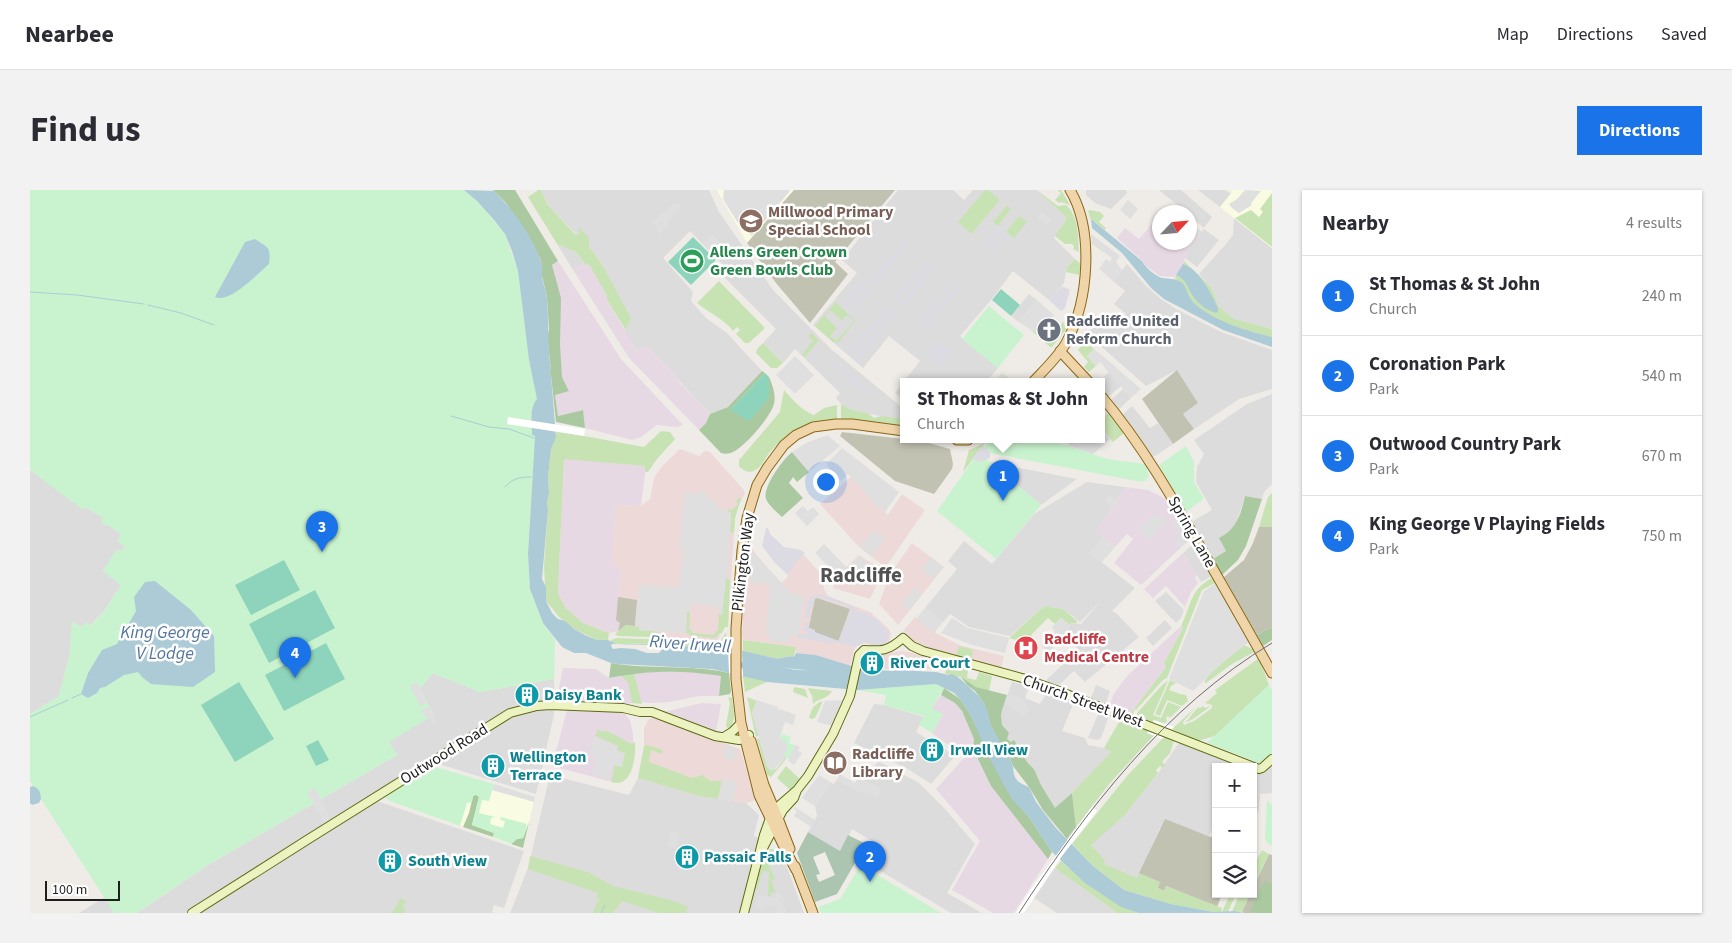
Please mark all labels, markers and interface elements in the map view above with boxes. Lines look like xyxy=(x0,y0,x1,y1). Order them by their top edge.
text: Nearbee xyxy=(25,17,114,52)
text: Map xyxy=(1497,22,1529,47)
text: Directions xyxy=(1557,22,1633,47)
text: Saved xyxy=(1661,22,1707,47)
text: Find us xyxy=(30,105,140,155)
button: Directions xyxy=(1577,106,1702,155)
place label: Millwood Primary Special School xyxy=(768,201,894,241)
north arrow xyxy=(1152,205,1197,250)
school or university icon: Millwood Primary Special School xyxy=(738,208,764,234)
text: Nearby xyxy=(1322,208,1389,238)
text: 4 results xyxy=(1626,212,1682,234)
place label: Allens Green Crown Green Bowls Club xyxy=(709,241,847,281)
sports icon: Allens Green Crown Green Bowls Club xyxy=(679,248,705,274)
text: St Thomas & St John xyxy=(1369,271,1540,298)
text: 1 xyxy=(1334,285,1342,307)
text: 240 m xyxy=(1642,285,1682,307)
text: Church xyxy=(1369,298,1417,320)
place label: Radcliffe United Reform Church xyxy=(1066,310,1179,350)
church icon: Radcliffe United Reform Church xyxy=(1036,317,1062,343)
text: Coronation Park xyxy=(1369,351,1505,378)
text: 2 xyxy=(1334,365,1342,387)
text: 540 m xyxy=(1642,365,1682,387)
popup xyxy=(900,378,1105,443)
text: Park xyxy=(1369,378,1399,400)
text: St Thomas & St John xyxy=(917,386,1088,413)
text: Church xyxy=(917,413,965,435)
text: Outwood Country Park xyxy=(1369,431,1561,458)
text: 3 xyxy=(1334,445,1342,467)
text: 670 m xyxy=(1642,445,1682,467)
text: Park xyxy=(1369,458,1399,480)
pin: 1 xyxy=(987,460,1019,501)
your location xyxy=(813,469,839,495)
street label: Spring Lane xyxy=(1163,492,1221,572)
pin: 3 xyxy=(306,511,338,552)
street label: Pilkington Way xyxy=(726,511,760,613)
text: King George V Playing Fields xyxy=(1369,511,1605,538)
text: 4 xyxy=(1334,525,1342,547)
text: 750 m xyxy=(1642,525,1682,547)
text: Park xyxy=(1369,538,1399,560)
district label: Radcliffe xyxy=(820,560,902,590)
water label: King George V Lodge xyxy=(120,620,210,666)
place label: Radcliffe Medical Centre xyxy=(1044,628,1149,668)
water label: River Irwell xyxy=(648,629,732,659)
hospital icon: Radcliffe Medical Centre xyxy=(1013,635,1039,661)
pin: 4 xyxy=(279,637,311,678)
building icon: River Court xyxy=(859,650,885,676)
place label: River Court xyxy=(890,652,970,674)
street label: Church Street West xyxy=(1020,669,1147,733)
building icon: Daisy Bank xyxy=(514,682,540,708)
place label: Daisy Bank xyxy=(544,684,622,706)
street label: Outwood Road xyxy=(396,718,492,790)
building icon: Irwell View xyxy=(919,737,945,763)
place label: Irwell View xyxy=(950,739,1029,761)
place label: Radcliffe Library xyxy=(852,743,914,783)
place label: Wellington Terrace xyxy=(510,746,586,786)
library icon: Radcliffe Library xyxy=(822,750,848,776)
building icon: Wellington Terrace xyxy=(480,753,506,779)
map controls xyxy=(1212,763,1257,898)
button: + xyxy=(1212,763,1257,808)
button: − xyxy=(1212,808,1257,853)
pin: 2 xyxy=(854,841,886,882)
building icon: Passaic Falls xyxy=(674,844,700,870)
place label: Passaic Falls xyxy=(704,846,792,868)
building icon: South View xyxy=(377,848,403,874)
place label: South View xyxy=(408,850,488,872)
button: layers xyxy=(1212,853,1257,898)
scale bar xyxy=(45,878,120,901)
text: 100 m xyxy=(52,880,87,900)

